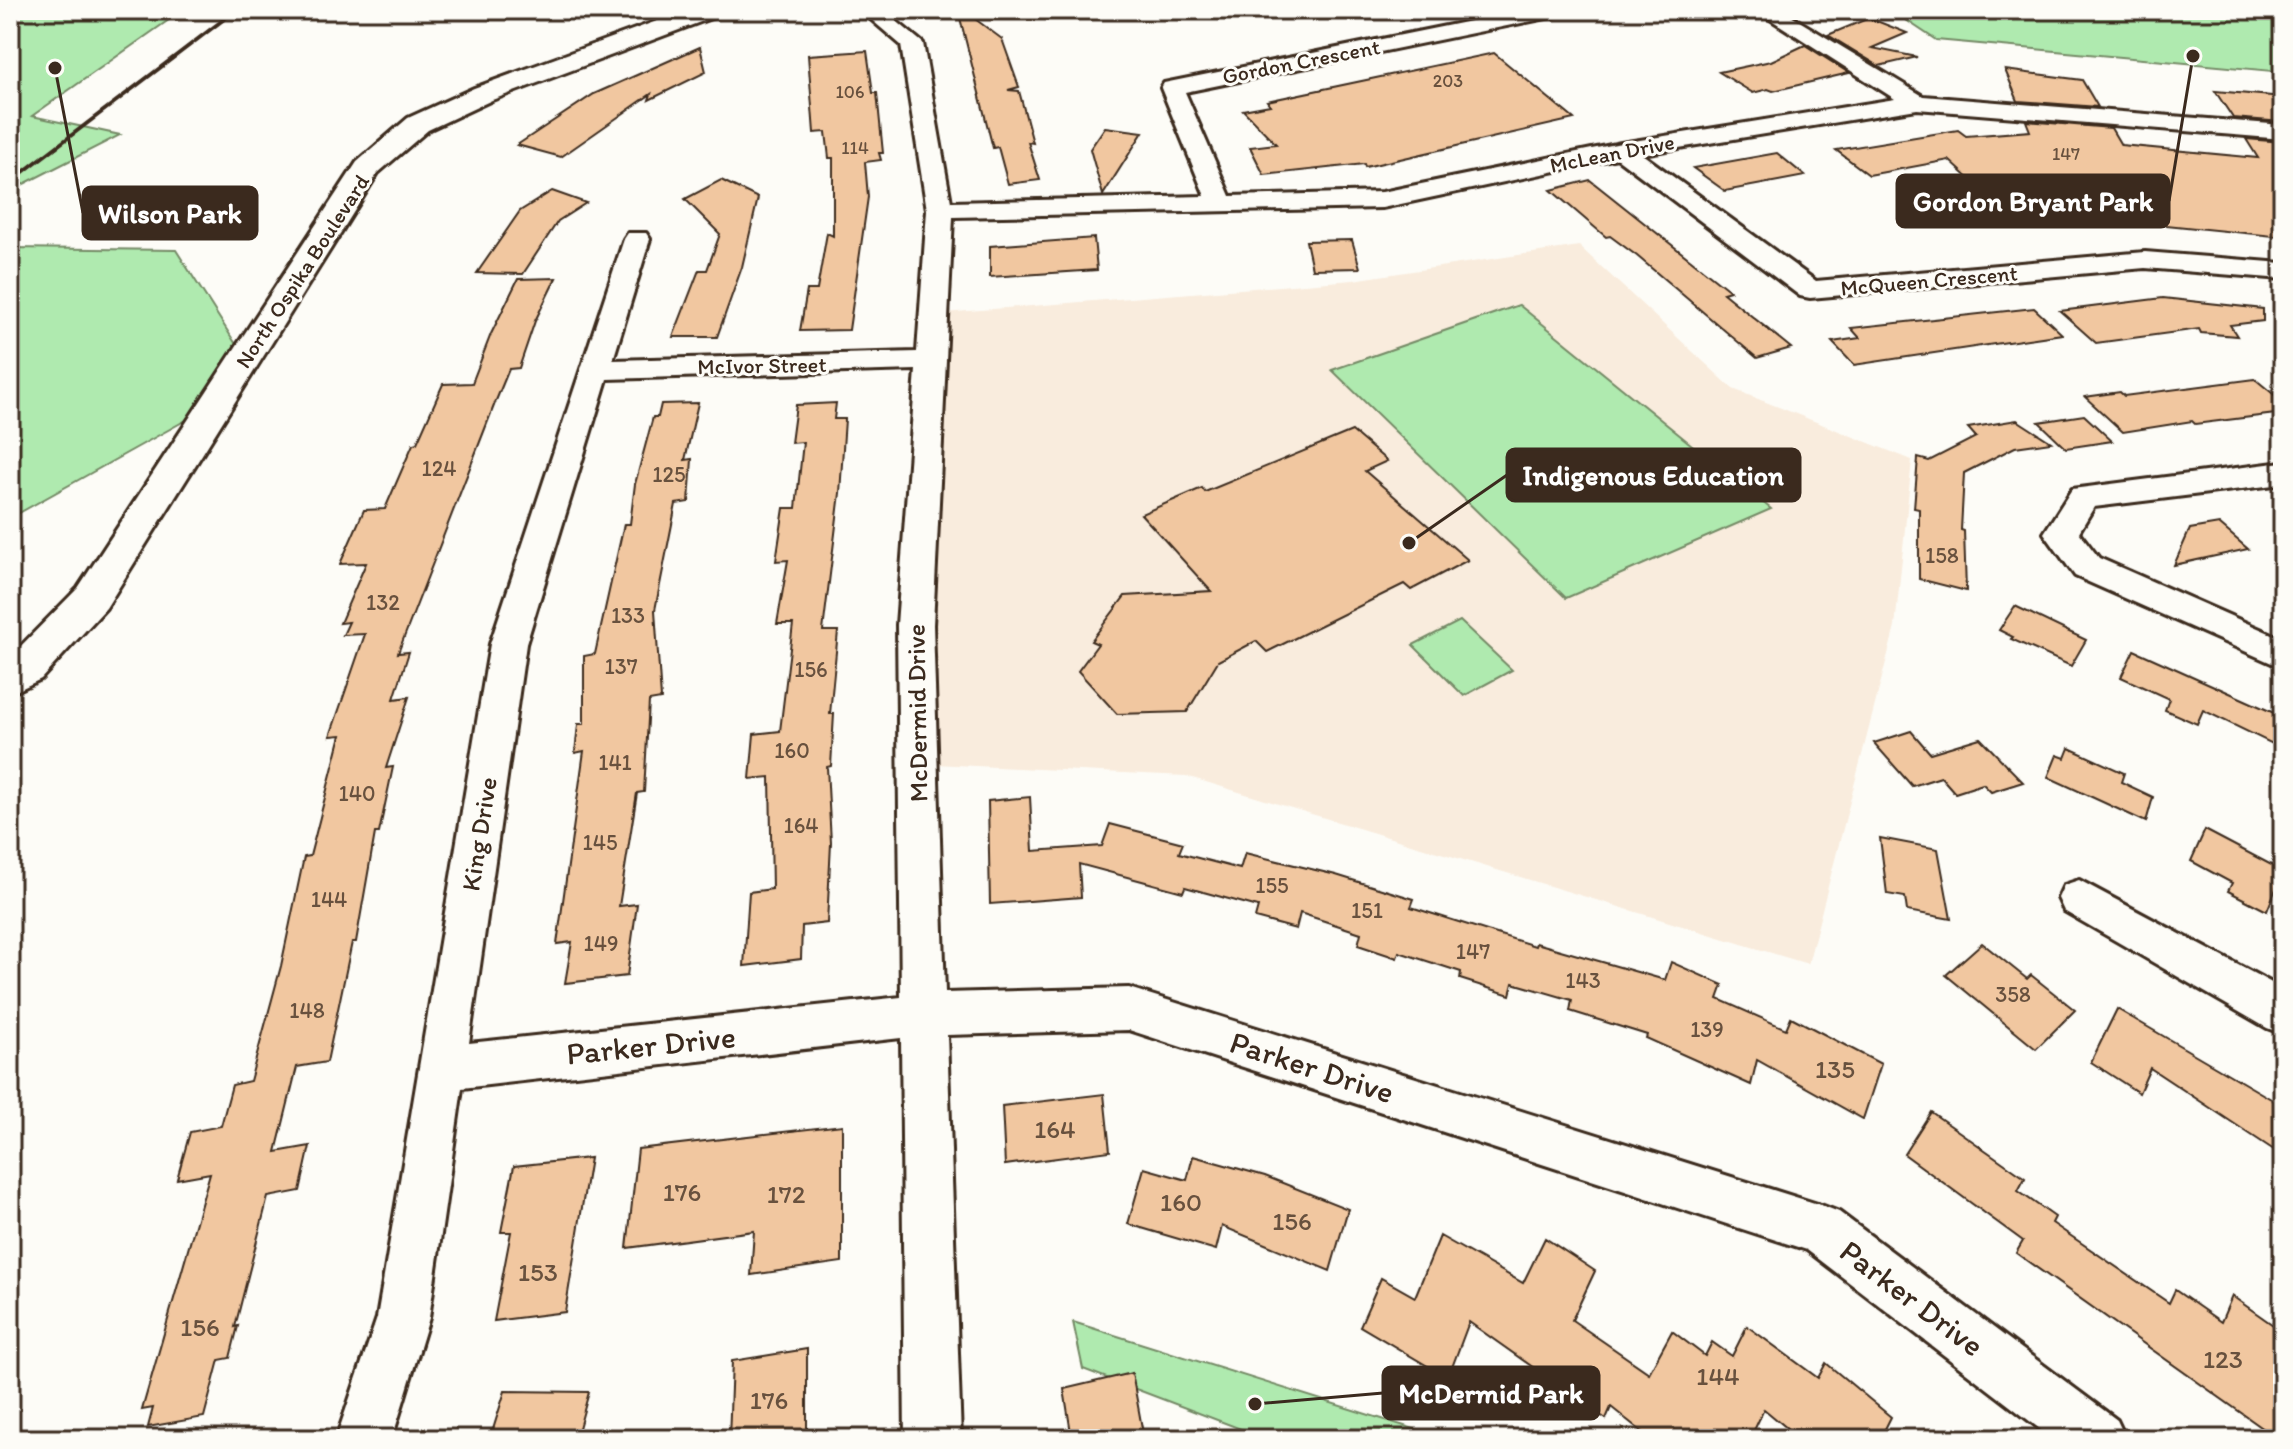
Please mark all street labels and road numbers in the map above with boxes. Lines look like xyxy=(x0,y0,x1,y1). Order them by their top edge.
street label: Gordon Crescent xyxy=(1220,33,1382,90)
street label: McLean Drive xyxy=(1548,128,1677,179)
street label: North Ospika Boulevard xyxy=(230,169,375,373)
street label: McQueen Crescent xyxy=(1839,259,2019,302)
street label: McIvor Street xyxy=(697,351,827,380)
street label: McDermid Drive xyxy=(899,624,935,802)
street label: King Drive xyxy=(454,775,504,893)
street label: Parker Drive xyxy=(564,1017,738,1073)
street label: Parker Drive xyxy=(1225,1023,1399,1111)
street label: Parker Drive xyxy=(1833,1232,1991,1364)

